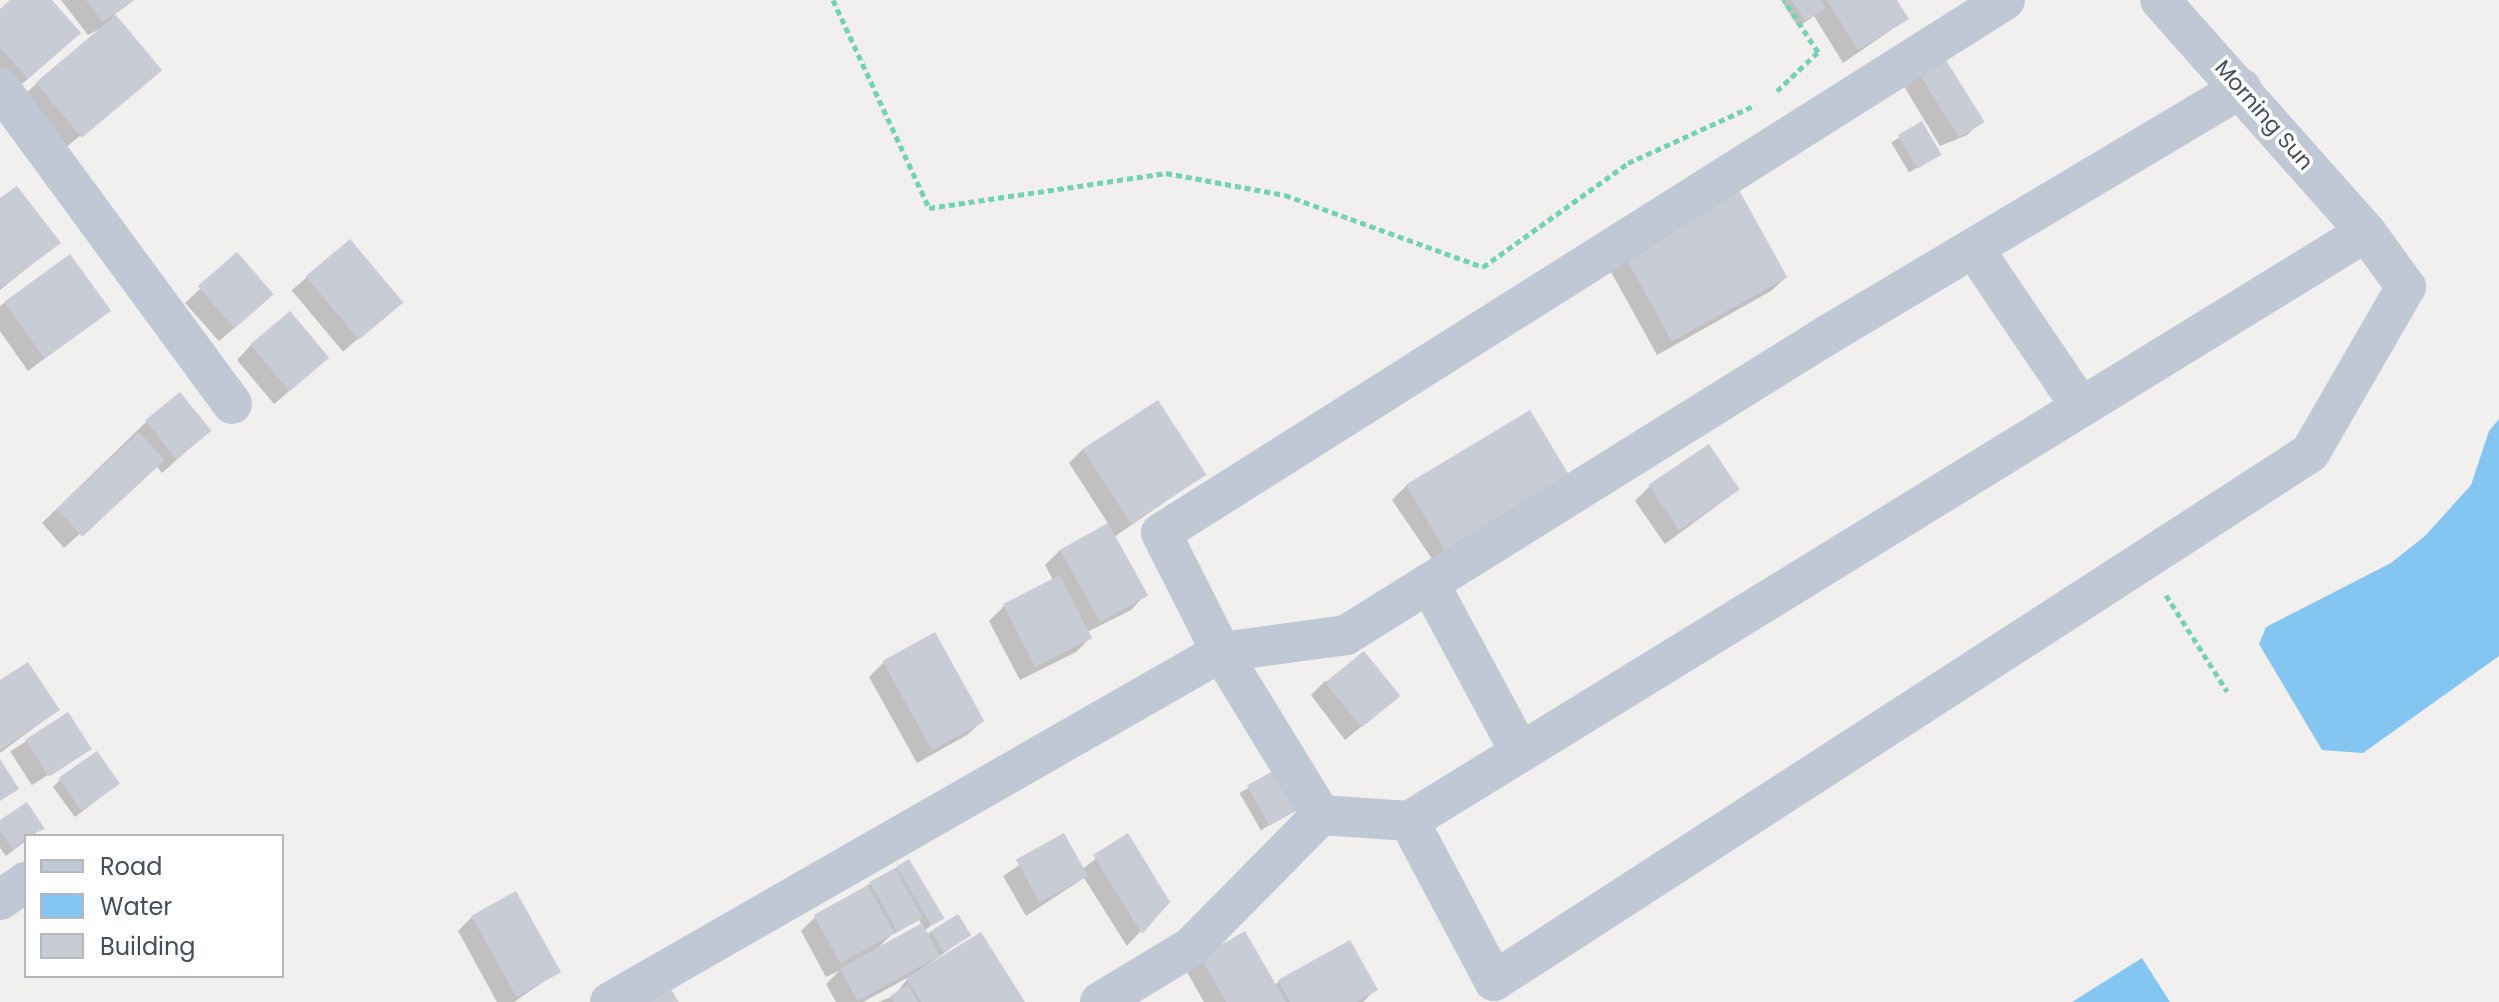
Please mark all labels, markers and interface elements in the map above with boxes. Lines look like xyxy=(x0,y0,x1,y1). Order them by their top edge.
street label: Morning Sun xyxy=(2209,55,2319,175)
legend xyxy=(24,834,284,978)
text: Road xyxy=(100,850,162,883)
text: Water xyxy=(100,890,172,923)
text: Building xyxy=(100,930,196,963)

